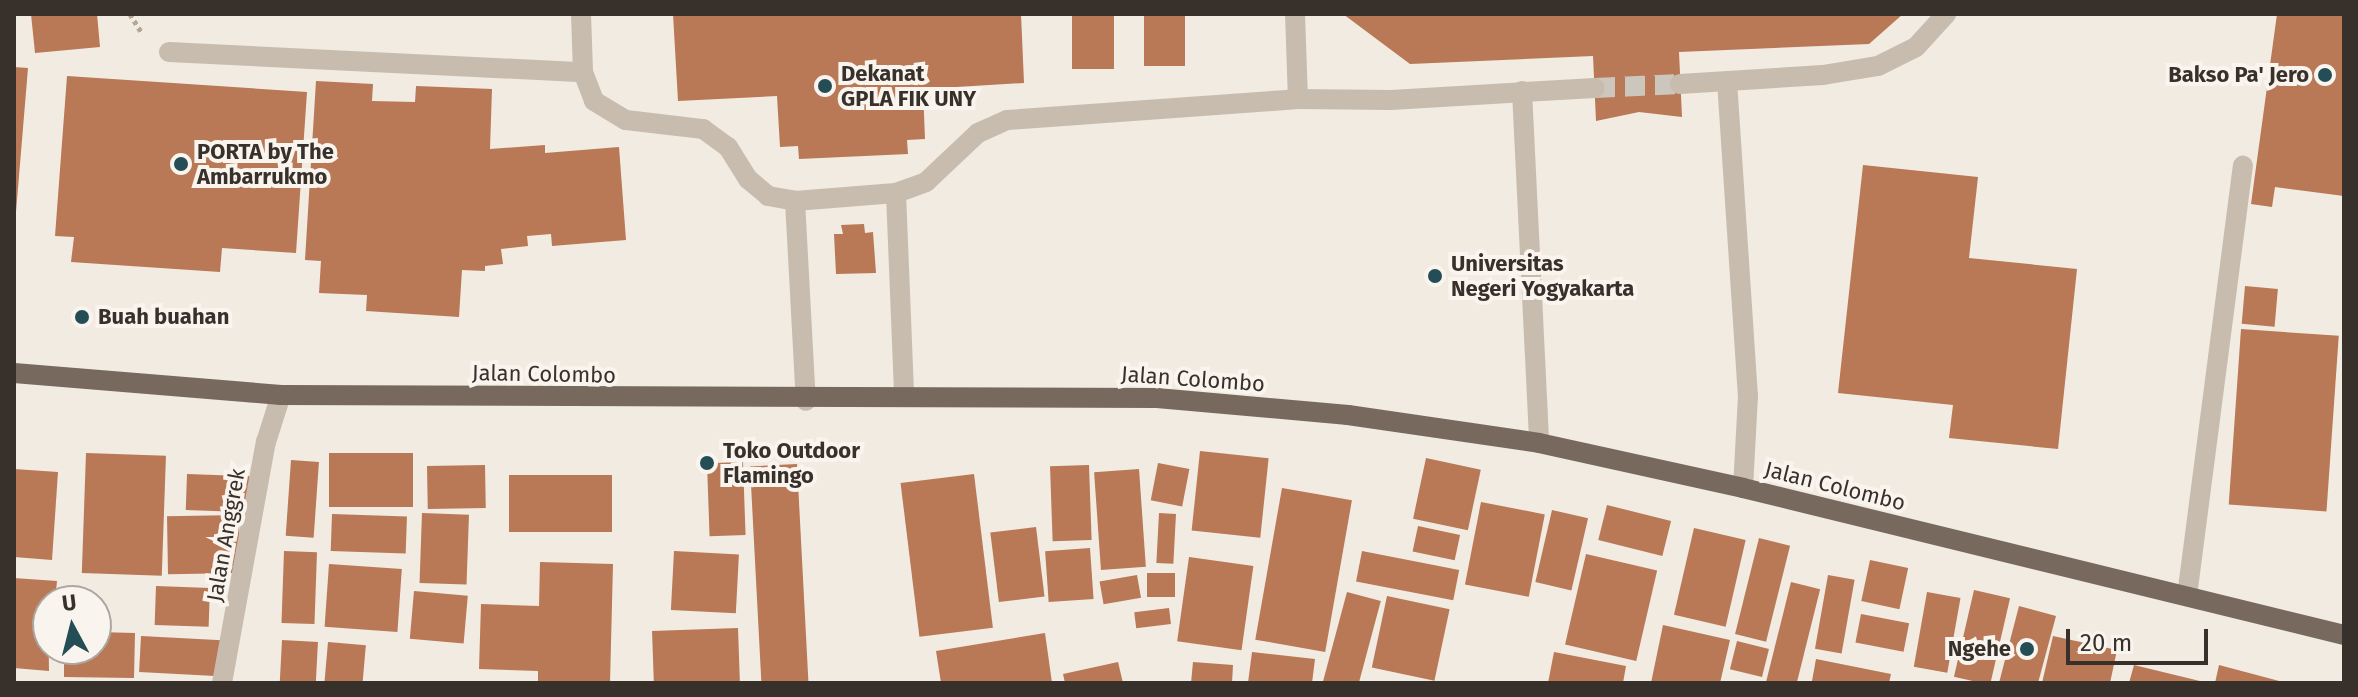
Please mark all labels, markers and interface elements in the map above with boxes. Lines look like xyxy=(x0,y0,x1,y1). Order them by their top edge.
place label: Dekanat GPLA FIK UNY xyxy=(841,60,976,112)
place label: Bakso Pa' Jero xyxy=(2168,62,2309,88)
marker: Bakso Pa' Jero xyxy=(2316,66,2334,84)
marker: Dekanat GPLA FIK UNY xyxy=(816,77,834,95)
place label: PORTA by The Ambarrukmo xyxy=(197,138,334,190)
marker: PORTA by The Ambarrukmo xyxy=(172,155,190,173)
place label: Universitas Negeri Yogyakarta xyxy=(1451,250,1634,302)
marker: Universitas Negeri Yogyakarta xyxy=(1426,267,1444,285)
place label: Buah buahan xyxy=(98,304,229,330)
marker: Buah buahan xyxy=(73,308,91,326)
street label: Jalan Colombo xyxy=(472,360,616,388)
street label: Jalan Colombo xyxy=(1120,361,1266,397)
place label: Toko Outdoor Flamingo xyxy=(723,437,860,488)
marker: Toko Outdoor Flamingo xyxy=(698,454,716,472)
street label: Jalan Colombo xyxy=(1762,456,1908,516)
street label: Jalan Anggrek xyxy=(201,466,251,604)
north arrow xyxy=(32,585,112,665)
text: U xyxy=(60,588,78,617)
scale bar xyxy=(2070,613,2212,663)
text: 20 m xyxy=(2080,629,2132,657)
place label: Ngehe xyxy=(1948,636,2011,662)
marker: Ngehe xyxy=(2018,640,2036,658)

